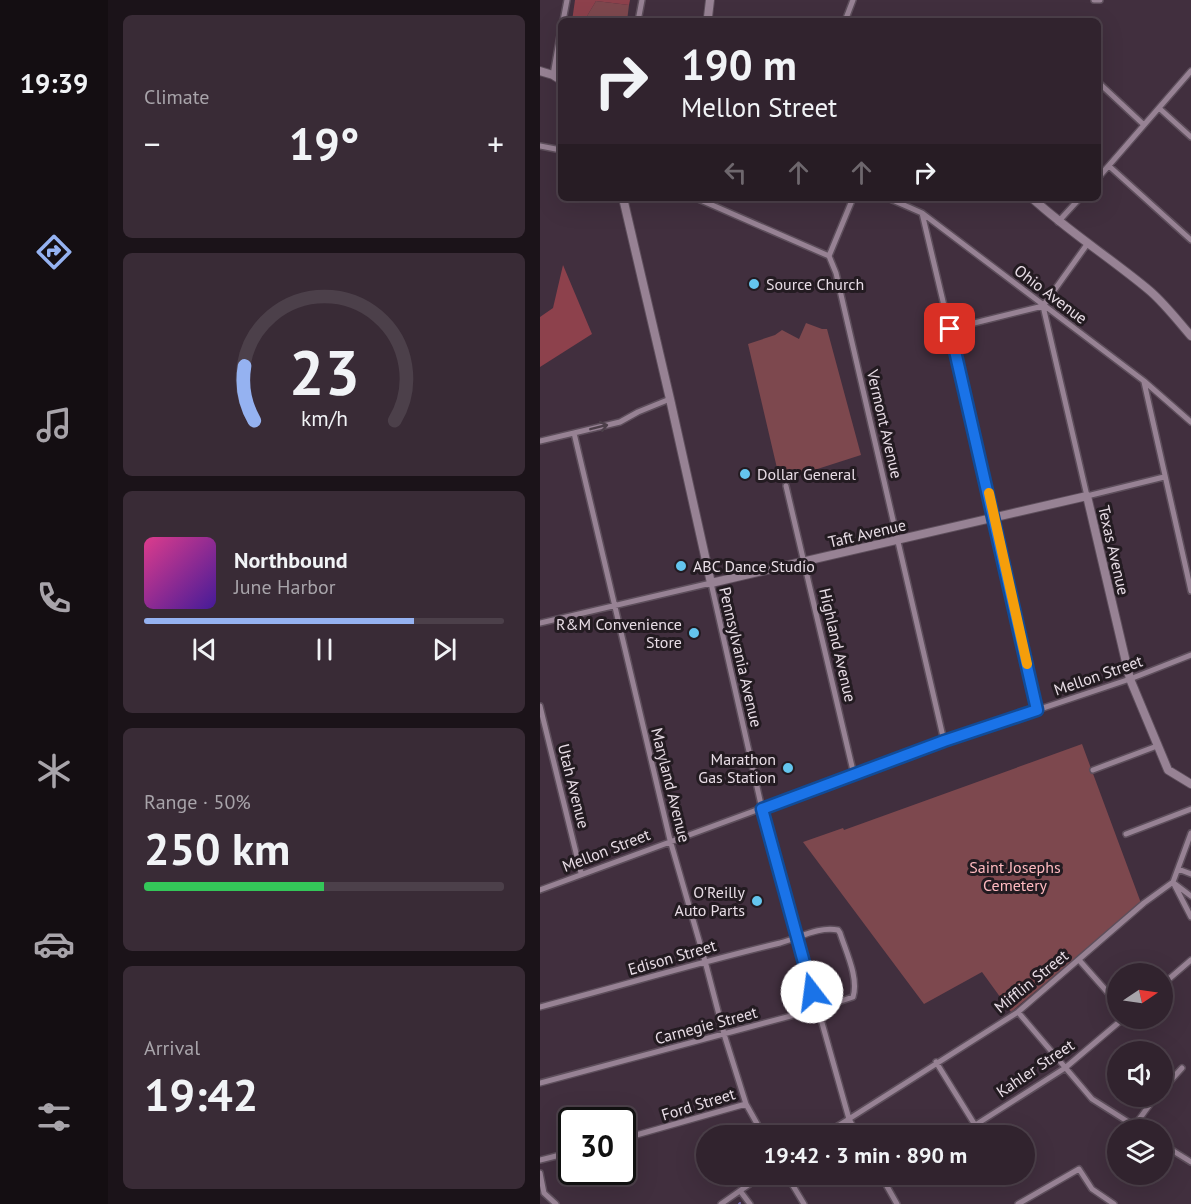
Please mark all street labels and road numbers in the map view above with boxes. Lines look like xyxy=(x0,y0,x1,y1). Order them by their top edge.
street label: Ohio Avenue xyxy=(1011,260,1091,328)
street label: Vermont Avenue xyxy=(863,367,907,480)
street label: Texas Avenue xyxy=(1094,503,1134,597)
street label: Taft Avenue xyxy=(826,514,908,552)
street label: Pennsylvania Avenue xyxy=(715,585,767,729)
street label: Highland Avenue xyxy=(815,586,861,704)
street label: Mellon Street xyxy=(1051,650,1146,700)
street label: Maryland Avenue xyxy=(647,726,695,844)
street label: Utah Avenue xyxy=(554,742,594,830)
street label: Mellon Street xyxy=(559,824,653,876)
street label: Edison Street xyxy=(626,935,719,979)
street label: Mifflin Street xyxy=(990,945,1073,1017)
street label: Carnegie Street xyxy=(653,1002,760,1048)
street label: Kahler Street xyxy=(992,1034,1078,1101)
street label: Ford Street xyxy=(659,1083,738,1125)

